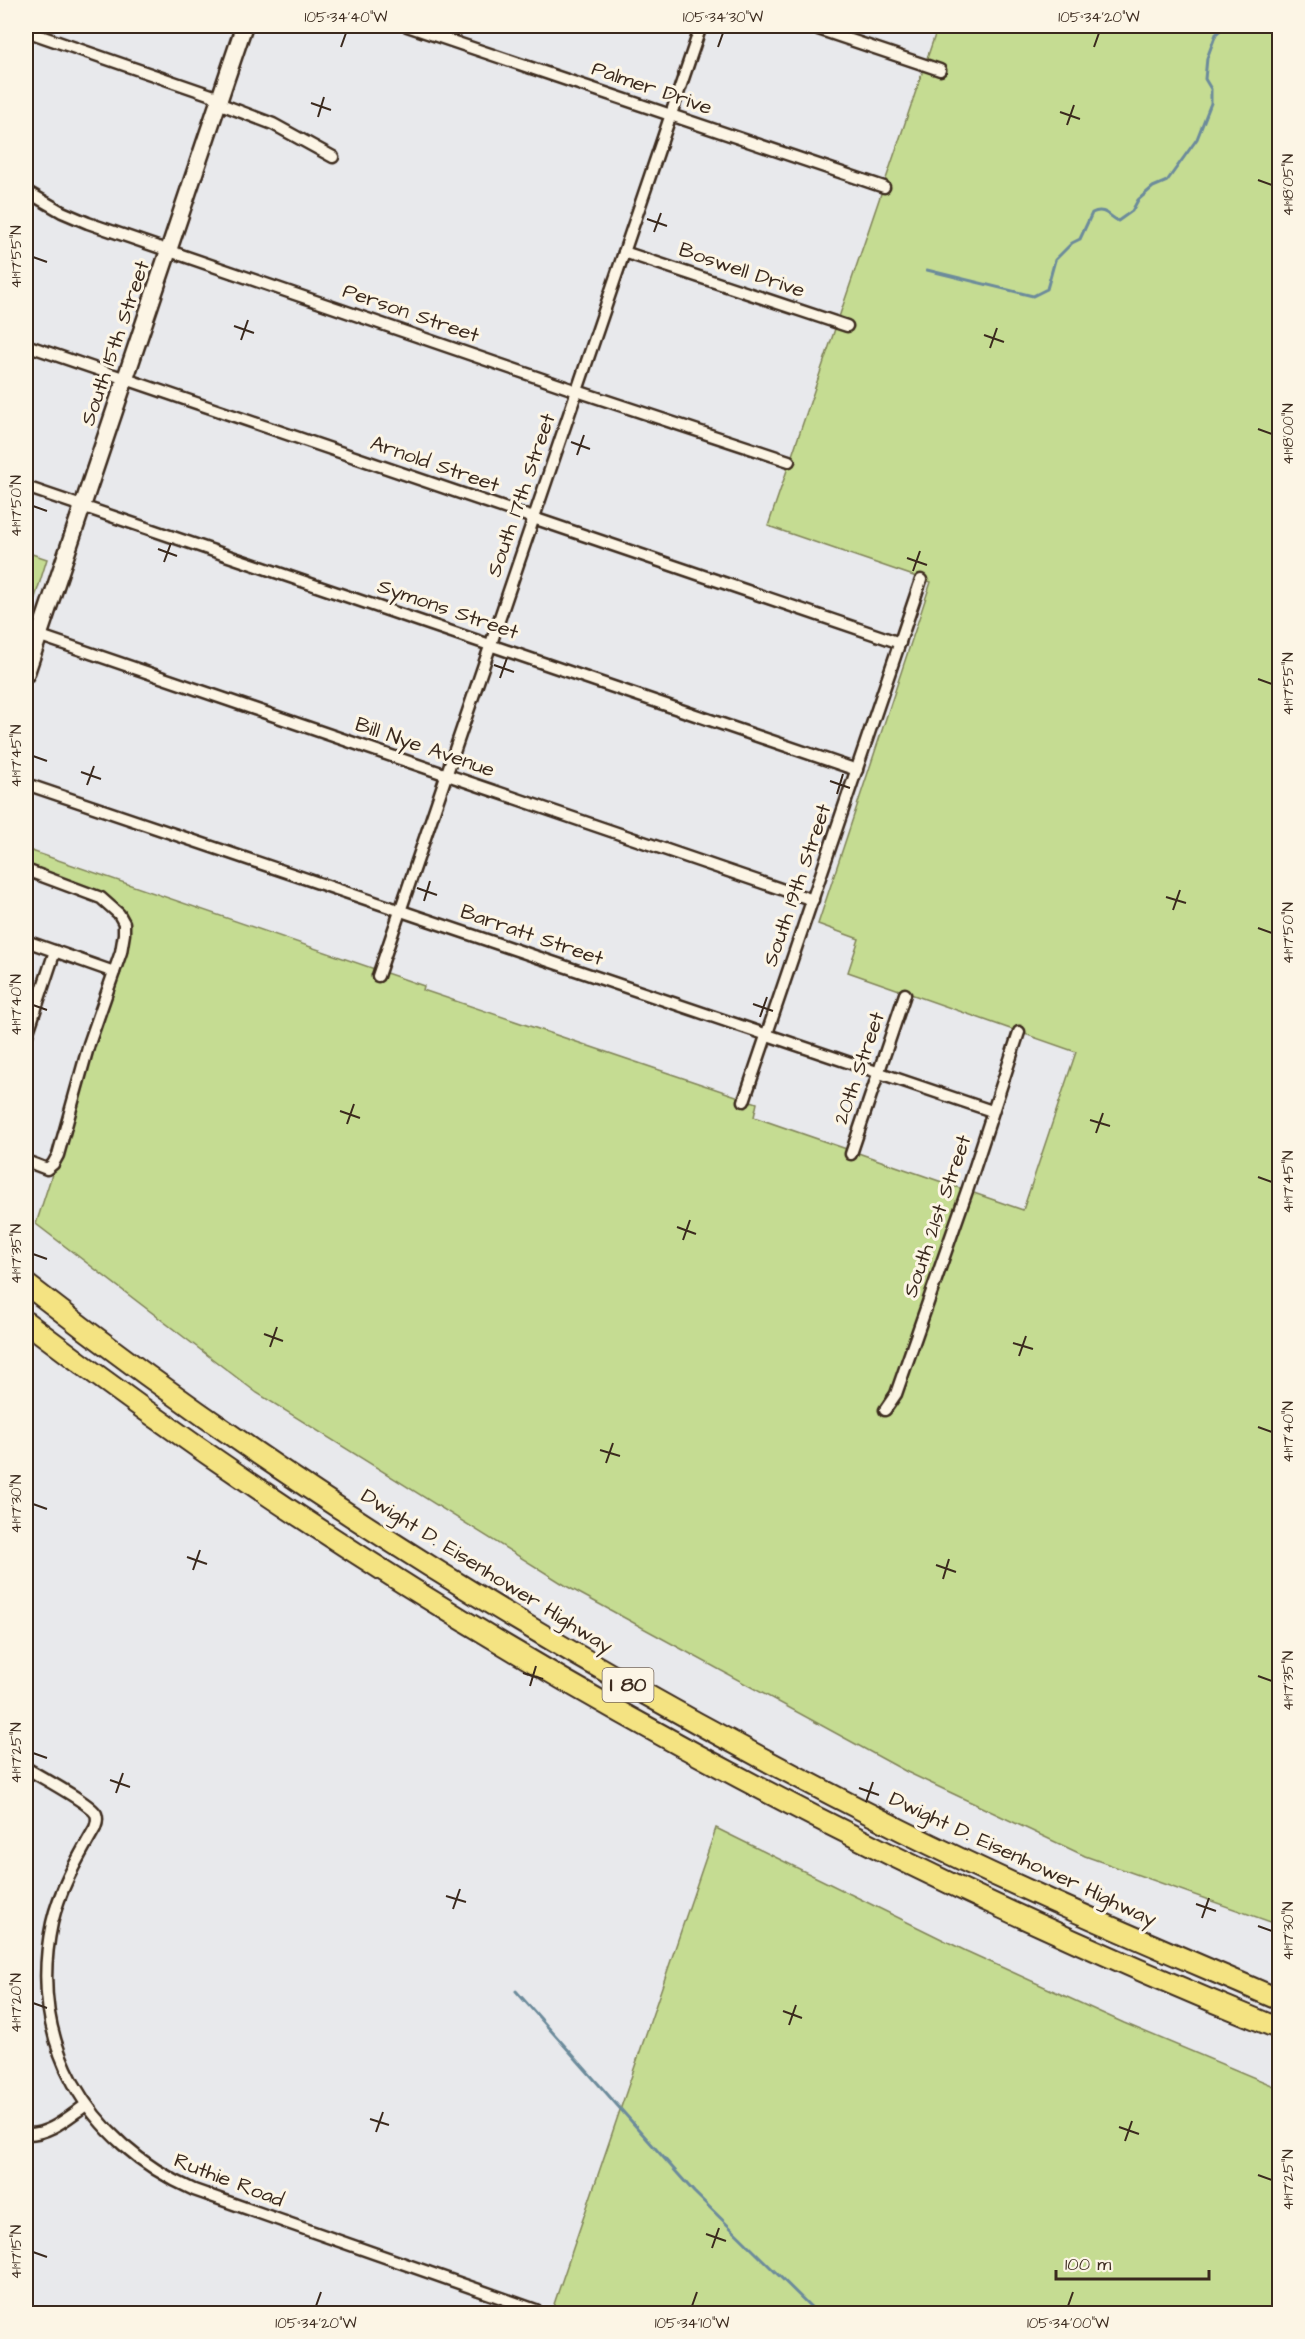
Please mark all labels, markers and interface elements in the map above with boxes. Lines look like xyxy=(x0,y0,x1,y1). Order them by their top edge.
text: 105°34'40"W xyxy=(305,7,387,28)
text: 105°34'30"W xyxy=(683,7,763,28)
text: 105°34'20"W xyxy=(1058,7,1140,28)
street label: Palmer Drive xyxy=(588,54,716,122)
text: 41°18'05"N xyxy=(1278,154,1299,216)
text: 41°17'55"N xyxy=(6,225,27,289)
street label: Boswell Drive xyxy=(675,235,809,305)
street label: South 15th Street xyxy=(73,256,157,429)
street label: Person Street xyxy=(339,276,484,350)
text: 41°18'00"N xyxy=(1278,403,1299,465)
street label: South 17th Street xyxy=(479,409,563,581)
street label: Arnold Street xyxy=(367,428,504,500)
text: 41°17'50"N xyxy=(6,475,27,537)
street label: Symons Street xyxy=(373,571,523,649)
text: 41°17'55"N xyxy=(1278,652,1299,716)
street label: Bill Nye Avenue xyxy=(351,710,499,786)
text: 41°17'45"N xyxy=(6,725,27,787)
street label: South 19th Street xyxy=(756,799,839,970)
street label: Barratt Street xyxy=(457,897,608,973)
text: 41°17'50"N xyxy=(1278,902,1299,964)
text: 41°17'40"N xyxy=(6,974,27,1036)
street label: 20th Street xyxy=(826,1007,892,1128)
street label: South 21st Street xyxy=(896,1130,979,1301)
text: 41°17'45"N xyxy=(1278,1151,1299,1213)
text: 41°17'35"N xyxy=(6,1224,27,1284)
text: 41°17'40"N xyxy=(1278,1401,1299,1463)
text: 41°17'30"N xyxy=(6,1474,27,1534)
street label: Dwight D. Eisenhower Highway xyxy=(355,1481,619,1663)
text: 41°17'35"N xyxy=(1278,1651,1299,1711)
road number: I 80 xyxy=(602,1668,654,1702)
text: 41°17'25"N xyxy=(6,1722,27,1784)
street label: Dwight D. Eisenhower Highway xyxy=(884,1784,1162,1936)
text: 41°17'30"N xyxy=(1278,1901,1299,1961)
text: 41°17'20"N xyxy=(6,1973,27,2033)
street label: Ruthie Road xyxy=(170,2146,288,2214)
text: 41°17'25"N xyxy=(1278,2149,1299,2211)
text: 41°17'15"N xyxy=(6,2225,27,2279)
scale bar xyxy=(1056,2243,1209,2281)
text: 100 m xyxy=(1065,2252,1111,2277)
text: 105°34'20"W xyxy=(275,2313,357,2334)
text: 105°34'10"W xyxy=(655,2313,729,2334)
text: 105°34'00"W xyxy=(1027,2313,1109,2334)

